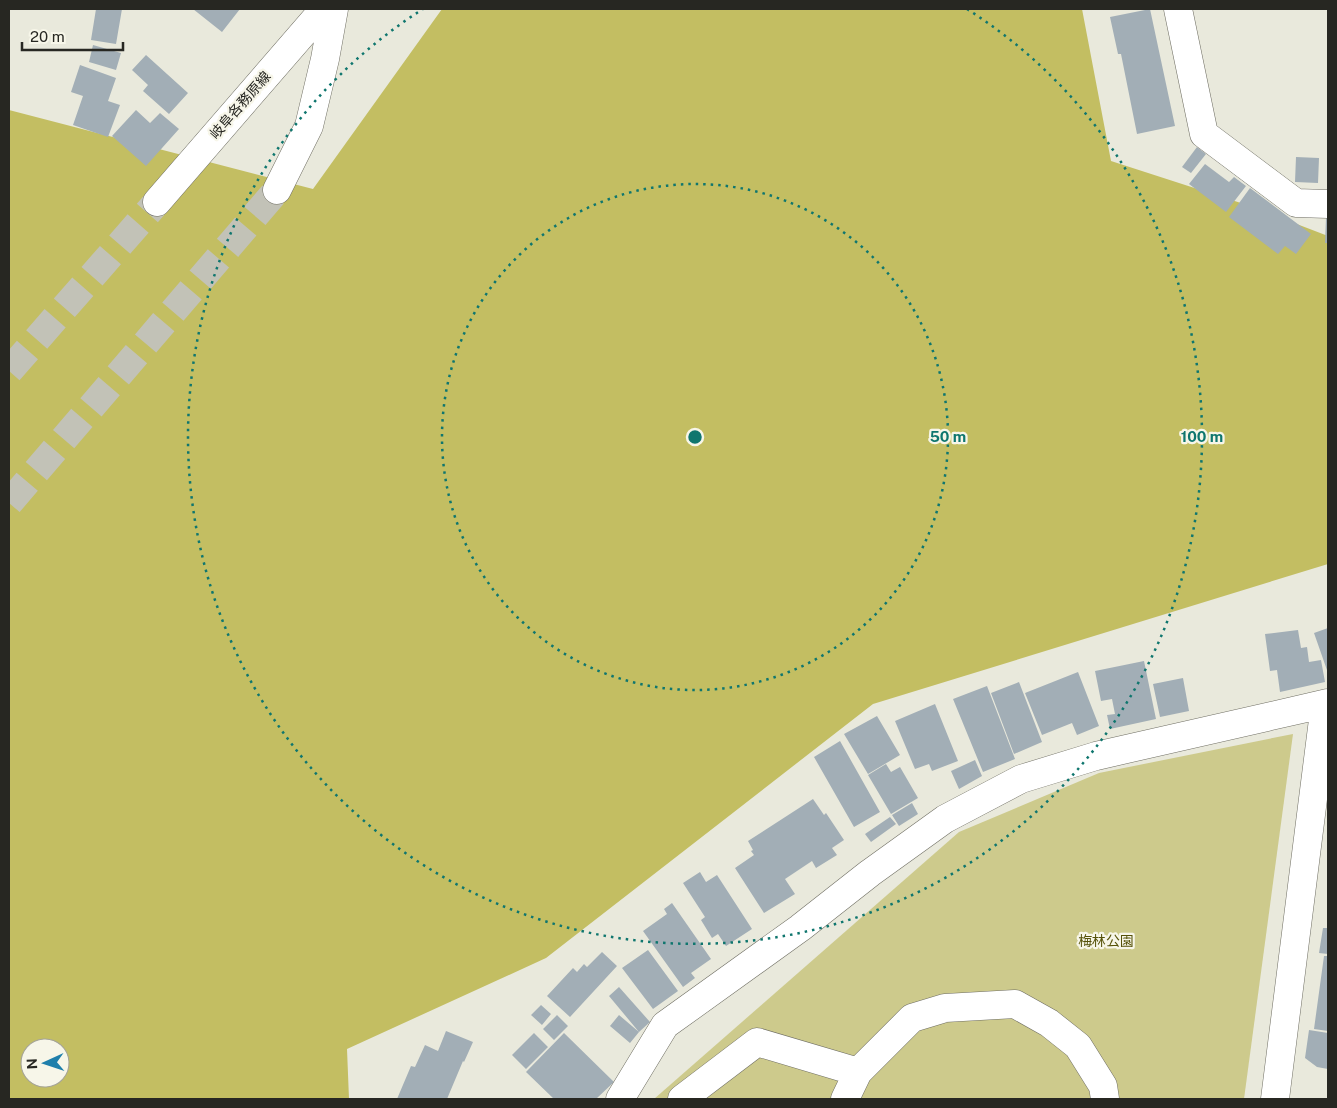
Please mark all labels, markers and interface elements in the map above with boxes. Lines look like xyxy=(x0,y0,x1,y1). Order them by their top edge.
scale bar xyxy=(22,20,124,52)
text: 20 m xyxy=(30,28,65,45)
street label: 岐阜各務原線 xyxy=(206,68,274,142)
centre of rings xyxy=(686,428,704,446)
text: 50 m xyxy=(930,428,966,445)
text: 100 m xyxy=(1181,428,1223,445)
park label: 梅林公園 xyxy=(1078,933,1134,949)
north arrow xyxy=(20,1038,70,1088)
text: N xyxy=(24,1058,40,1070)

